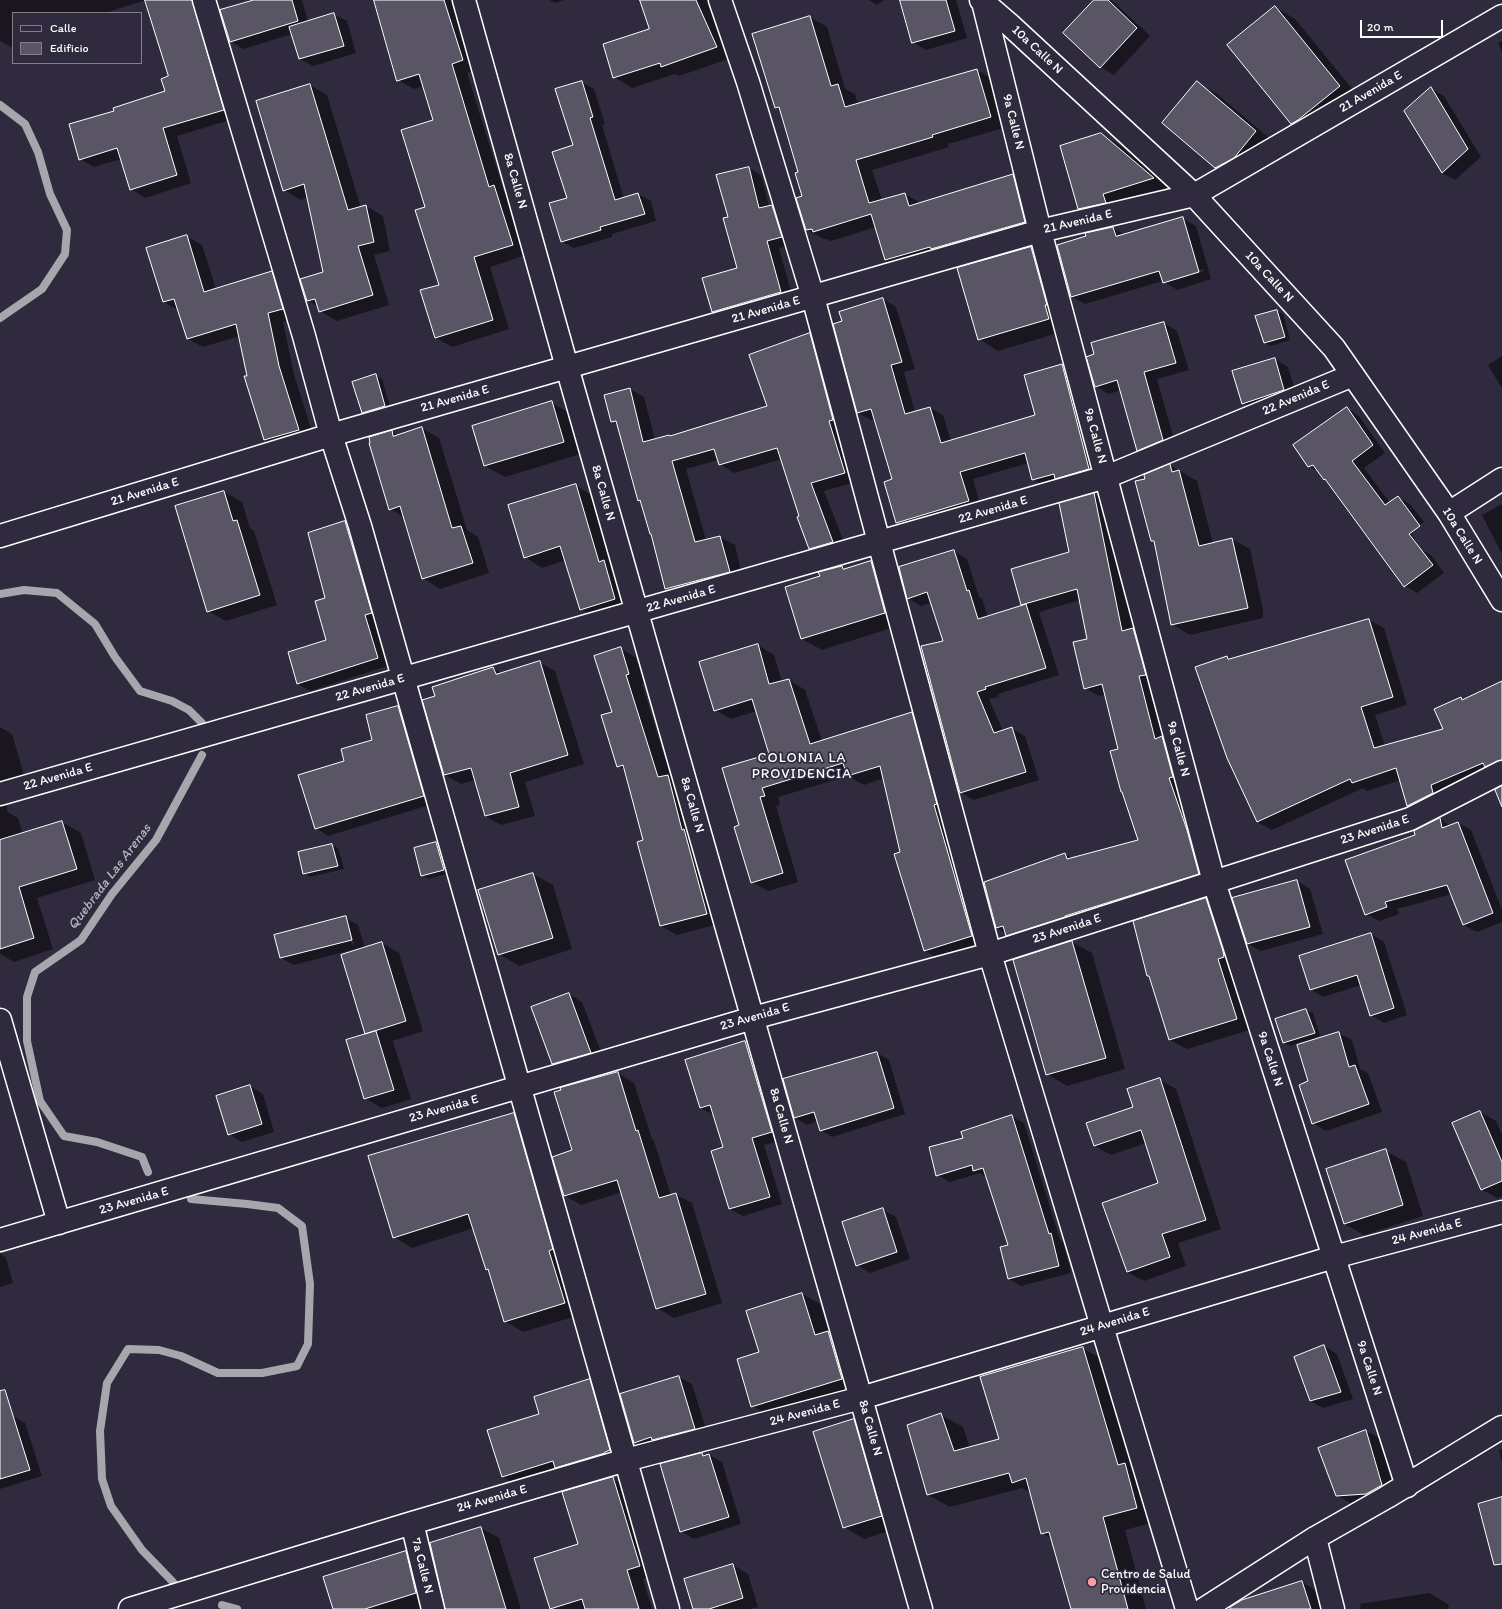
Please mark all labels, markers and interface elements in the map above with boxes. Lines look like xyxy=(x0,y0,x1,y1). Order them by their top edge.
legend xyxy=(12,12,142,64)
scale bar xyxy=(1362,12,1445,38)
text: 20 m xyxy=(1367,20,1394,34)
text: Calle xyxy=(50,21,76,35)
street label: 10a Calle N xyxy=(1008,22,1066,78)
text: Edificio xyxy=(50,41,89,55)
street label: 21 Avenida E xyxy=(1337,68,1405,116)
street label: 9a Calle N xyxy=(999,93,1027,151)
street label: 8a Calle N xyxy=(500,151,530,211)
street label: 21 Avenida E xyxy=(1042,206,1114,238)
street label: 10a Calle N xyxy=(1241,248,1297,306)
street label: 21 Avenida E xyxy=(730,293,802,327)
street label: 22 Avenida E xyxy=(1260,377,1332,419)
street label: 21 Avenida E xyxy=(419,382,491,416)
street label: 9a Calle N xyxy=(1080,407,1110,465)
street label: 8a Calle N xyxy=(588,463,618,523)
street label: 21 Avenida E xyxy=(109,474,181,510)
street label: 22 Avenida E xyxy=(957,493,1029,527)
street label: 10a Calle N xyxy=(1438,505,1486,567)
street label: 22 Avenida E xyxy=(645,582,717,616)
street label: 22 Avenida E xyxy=(334,671,406,705)
street label: 9a Calle N xyxy=(1163,720,1193,778)
district label: COLONIA LA PROVIDENCIA xyxy=(752,750,852,782)
street label: 22 Avenida E xyxy=(22,760,94,794)
street label: 8a Calle N xyxy=(677,775,707,835)
street label: 23 Avenida E xyxy=(1339,812,1411,848)
water label: Quebrada Las Arenas xyxy=(65,821,155,933)
street label: 23 Avenida E xyxy=(1031,911,1103,947)
street label: 23 Avenida E xyxy=(719,1000,791,1034)
street label: 9a Calle N xyxy=(1254,1030,1286,1088)
street label: 8a Calle N xyxy=(766,1086,796,1146)
street label: 23 Avenida E xyxy=(408,1092,480,1126)
street label: 23 Avenida E xyxy=(98,1184,170,1218)
street label: 24 Avenida E xyxy=(1390,1215,1464,1249)
street label: 24 Avenida E xyxy=(1078,1304,1152,1340)
street label: 9a Calle N xyxy=(1353,1339,1385,1397)
street label: 24 Avenida E xyxy=(768,1396,842,1430)
street label: 8a Calle N xyxy=(855,1398,885,1458)
street label: 24 Avenida E xyxy=(455,1482,529,1516)
street label: 7a Calle N xyxy=(408,1537,436,1595)
place label: Centro de Salud Providencia xyxy=(1101,1567,1191,1598)
marker: Centro de Salud Providencia xyxy=(1086,1576,1098,1588)

